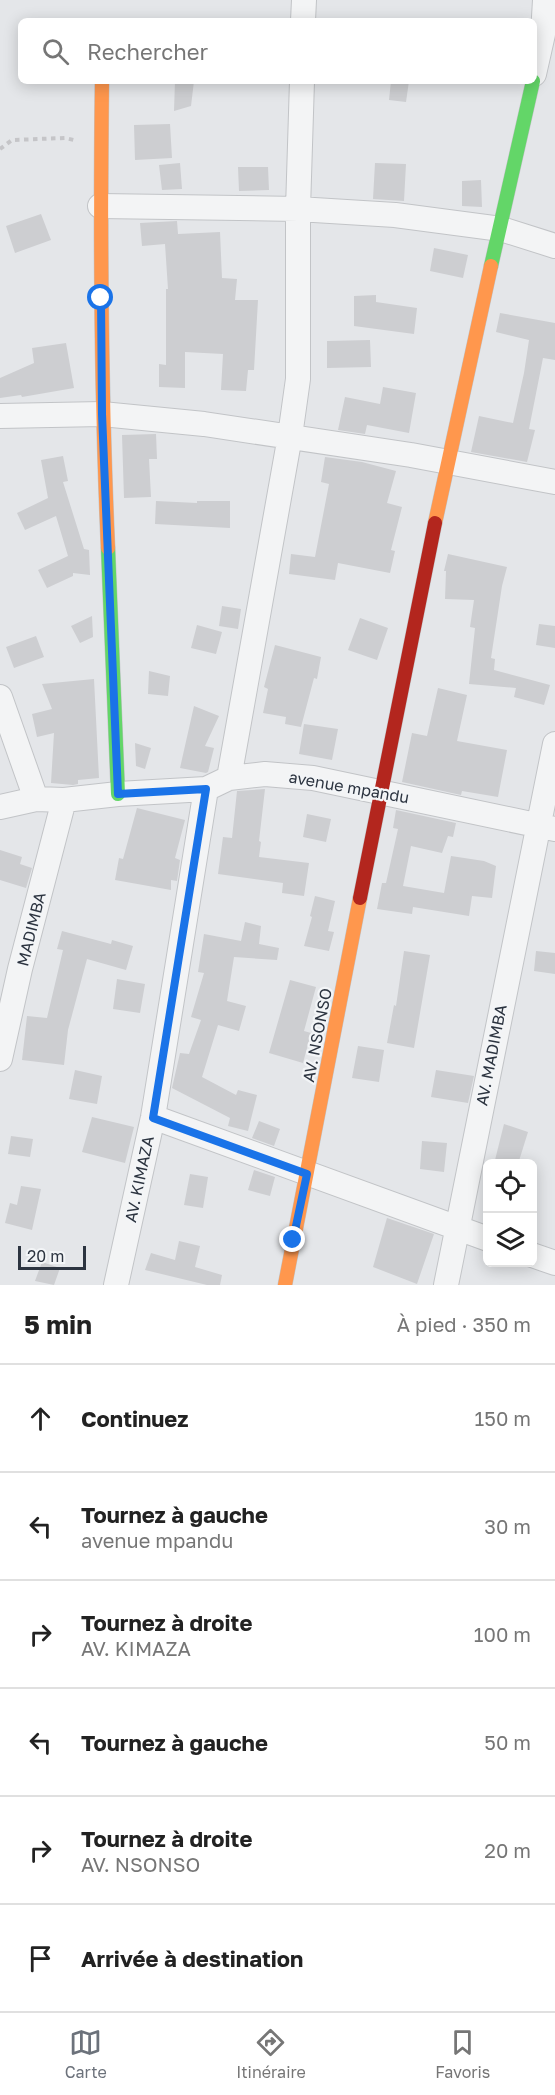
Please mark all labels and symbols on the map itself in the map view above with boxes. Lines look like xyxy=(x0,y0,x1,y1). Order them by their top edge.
route start xyxy=(87,284,113,310)
street label: avenue mpandu xyxy=(287,767,411,807)
street label: MADIMBA xyxy=(12,890,50,968)
street label: AV. NSONSO xyxy=(298,986,336,1084)
street label: AV. MADIMBA xyxy=(471,1002,511,1107)
street label: AV. KIMAZA xyxy=(120,1134,158,1224)
route end xyxy=(279,1226,305,1252)
scale bar xyxy=(18,1243,86,1270)

